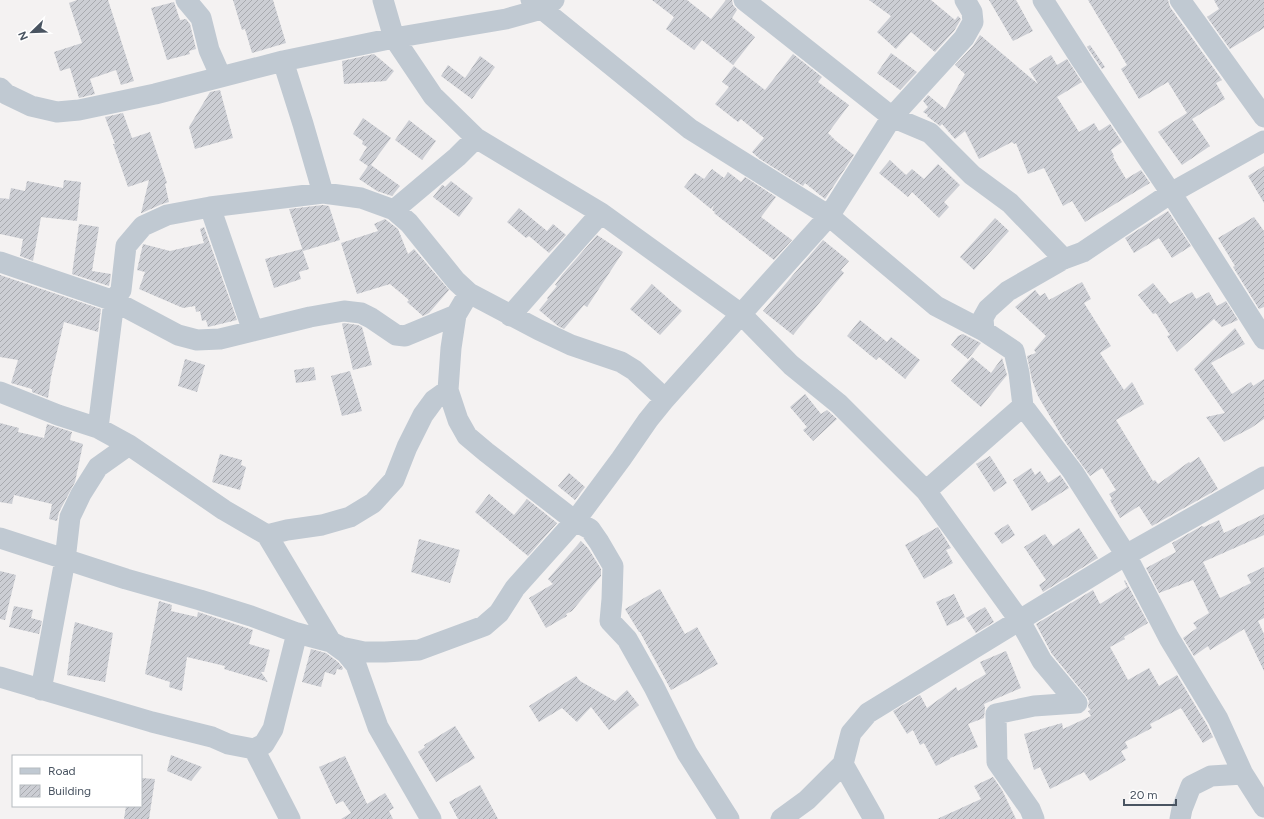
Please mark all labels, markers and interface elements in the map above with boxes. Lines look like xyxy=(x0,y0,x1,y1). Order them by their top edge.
north arrow xyxy=(12,12,52,52)
text: N xyxy=(16,29,31,42)
legend xyxy=(12,755,142,807)
text: Road xyxy=(48,764,76,778)
scale bar xyxy=(1124,781,1176,807)
text: Building xyxy=(48,784,91,798)
text: 20 m xyxy=(1130,788,1158,802)

